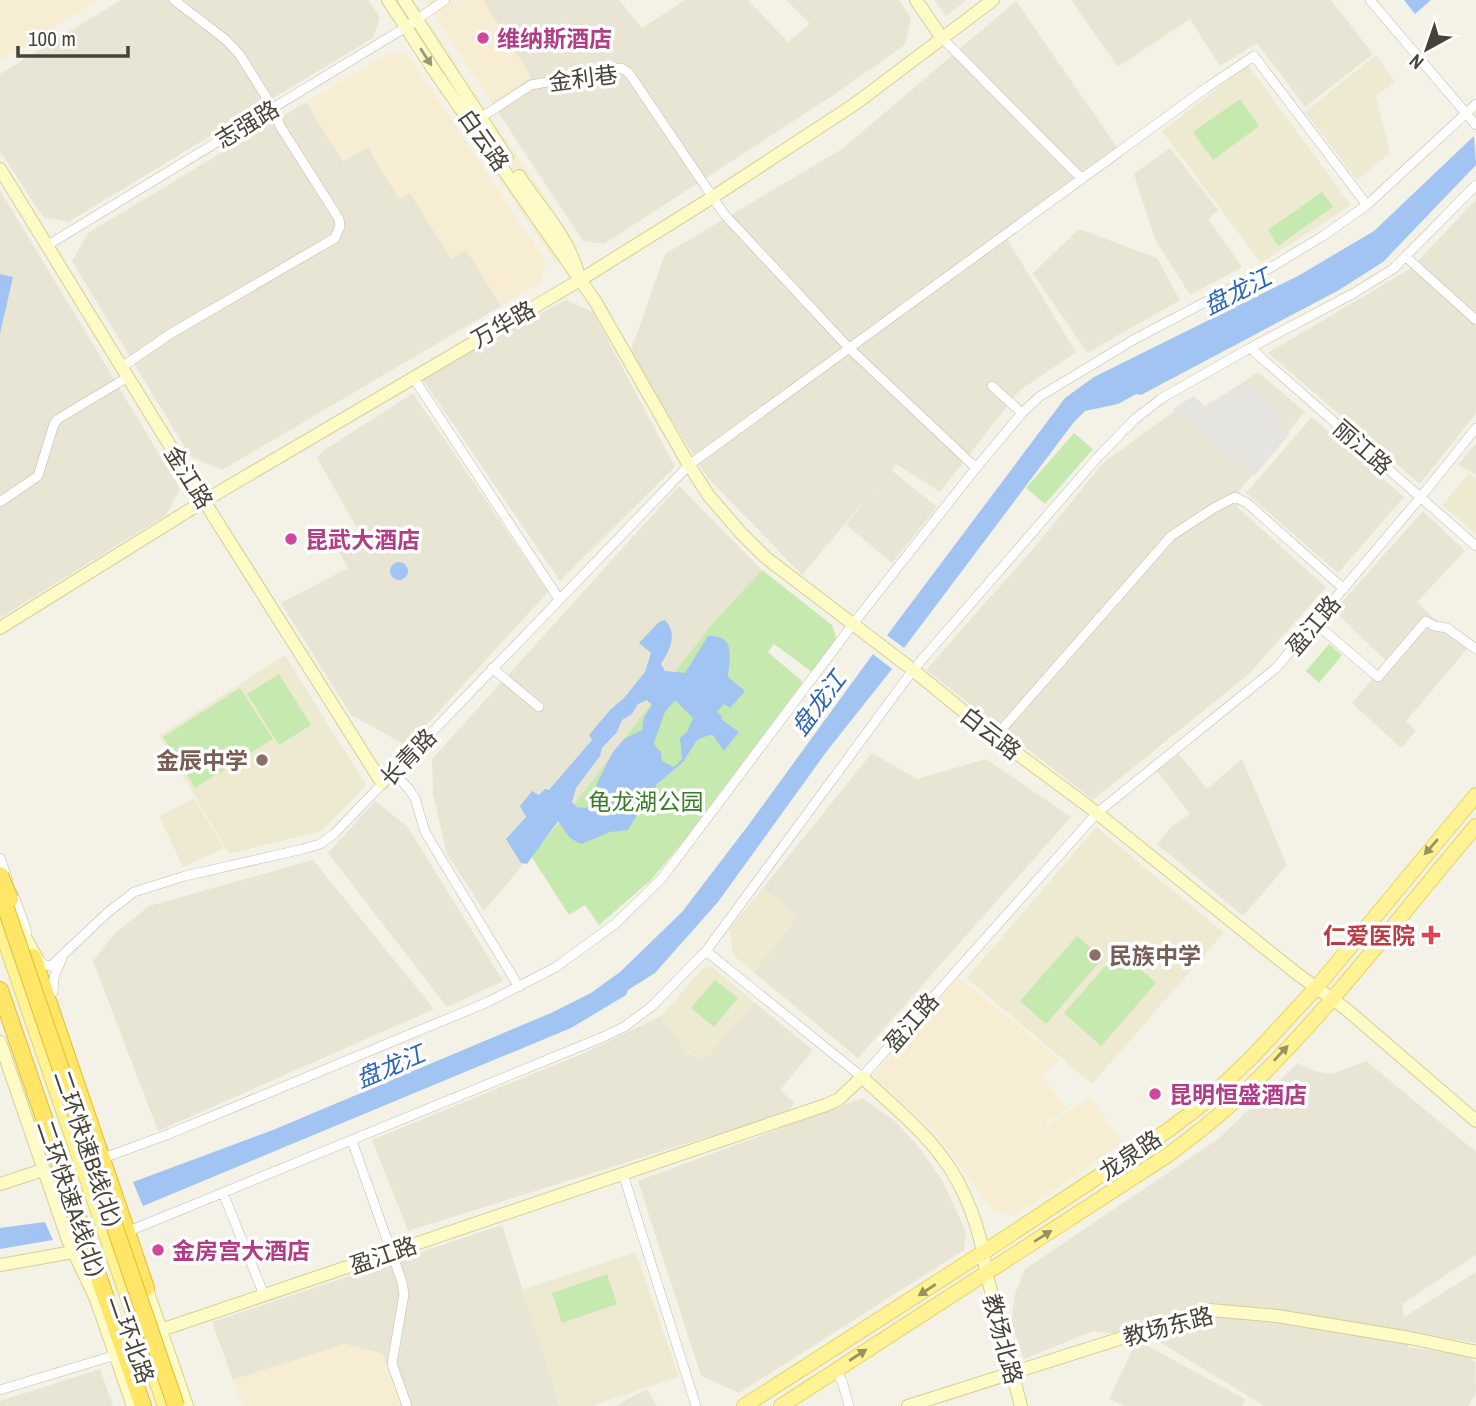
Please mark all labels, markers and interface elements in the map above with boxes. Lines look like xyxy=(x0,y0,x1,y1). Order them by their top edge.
scale bar xyxy=(18,14,128,58)
north arrow xyxy=(1392,14,1462,84)
place label: 维纳斯酒店 xyxy=(497,23,612,54)
text: 100 m xyxy=(28,24,76,53)
marker: 维纳斯酒店 xyxy=(475,30,491,46)
one-way arrow xyxy=(419,47,432,67)
text: N xyxy=(1403,48,1429,76)
street label: 金利巷 xyxy=(547,58,619,98)
street label: 志强路 xyxy=(209,93,285,155)
street label: 白云路 xyxy=(452,103,516,177)
water label: 盘龙江 xyxy=(1198,259,1279,322)
street label: 万华路 xyxy=(465,293,541,355)
street label: 丽江路 xyxy=(1327,413,1399,481)
street label: 金江路 xyxy=(158,440,220,514)
place label: 昆武大酒店 xyxy=(305,524,420,555)
marker: 昆武大酒店 xyxy=(283,531,299,547)
street label: 盈江路 xyxy=(1279,589,1347,661)
water label: 盘龙江 xyxy=(784,662,854,741)
street label: 白云路 xyxy=(954,700,1028,766)
street label: 长青路 xyxy=(373,721,443,793)
place label: 金辰中学 xyxy=(156,745,248,776)
marker: 金辰中学 xyxy=(254,752,270,768)
park label: 龟龙湖公园 xyxy=(589,786,704,817)
one-way arrow xyxy=(1423,838,1439,856)
place label: 仁爱医院 xyxy=(1323,920,1415,951)
marker: 仁爱医院 xyxy=(1421,925,1441,945)
place label: 民族中学 xyxy=(1109,940,1201,971)
marker: 民族中学 xyxy=(1087,947,1103,963)
street label: 盈江路 xyxy=(877,986,945,1058)
water label: 盘龙江 xyxy=(351,1036,432,1095)
one-way arrow xyxy=(1273,1044,1289,1062)
street label: 二环快速B线(北) xyxy=(47,1066,129,1230)
place label: 昆明恒盛酒店 xyxy=(1169,1079,1307,1110)
marker: 昆明恒盛酒店 xyxy=(1147,1086,1163,1102)
street label: 二环快速A线(北) xyxy=(30,1116,112,1280)
street label: 龙泉路 xyxy=(1093,1123,1167,1187)
street label: 盈江路 xyxy=(345,1229,421,1281)
one-way arrow xyxy=(1034,1229,1053,1242)
place label: 金房宫大酒店 xyxy=(172,1235,310,1266)
marker: 金房宫大酒店 xyxy=(150,1242,166,1258)
one-way arrow xyxy=(917,1283,936,1296)
street label: 二环北路 xyxy=(102,1290,162,1388)
street label: 教场北路 xyxy=(976,1291,1030,1387)
street label: 教场东路 xyxy=(1120,1299,1216,1353)
one-way arrow xyxy=(849,1349,868,1362)

